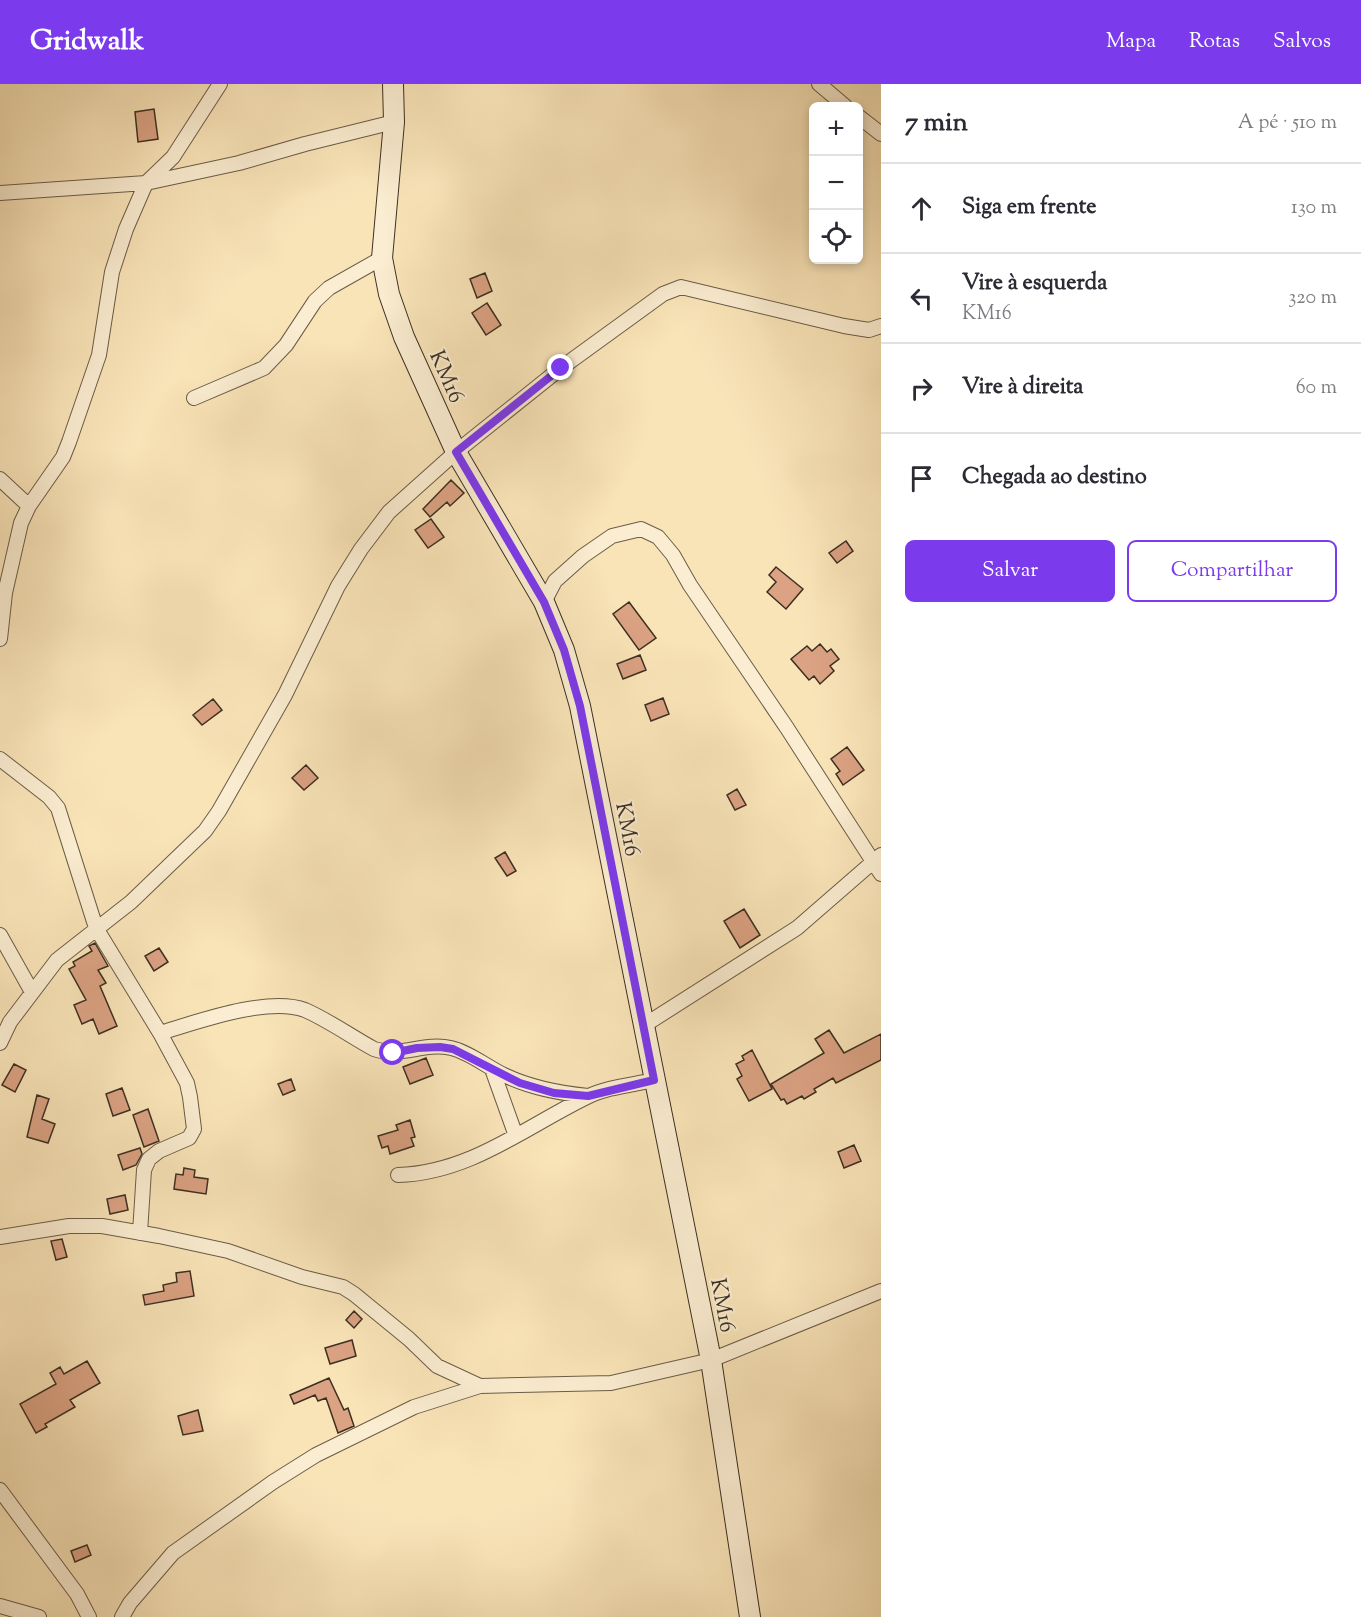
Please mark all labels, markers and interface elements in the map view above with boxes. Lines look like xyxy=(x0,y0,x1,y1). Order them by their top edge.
text: Gridwalk xyxy=(30,22,144,62)
text: Mapa xyxy=(1106,27,1156,57)
text: Rotas xyxy=(1189,27,1240,57)
text: Salvos xyxy=(1273,27,1331,57)
map controls xyxy=(809,102,863,264)
button: + xyxy=(809,102,863,156)
text: 7 min xyxy=(905,105,968,142)
text: A pé · 510 m xyxy=(1238,109,1337,138)
button: − xyxy=(809,156,863,210)
icon: ahead xyxy=(905,192,938,225)
text: Siga em frente xyxy=(962,192,1097,224)
text: 130 m xyxy=(1291,194,1337,223)
button: locate xyxy=(809,210,863,264)
text: Vire à esquerda xyxy=(962,268,1107,300)
icon: left xyxy=(905,282,938,315)
text: 320 m xyxy=(1288,284,1337,313)
text: KM16 xyxy=(962,300,1012,329)
street label: KM16 xyxy=(420,346,471,409)
route end xyxy=(547,354,573,380)
icon: right xyxy=(905,372,938,405)
text: Vire à direita xyxy=(962,372,1084,404)
text: 60 m xyxy=(1296,374,1337,403)
icon: arrive xyxy=(905,462,938,495)
text: Chegada ao destino xyxy=(962,462,1147,494)
button: Salvar xyxy=(905,540,1115,602)
button: Compartilhar xyxy=(1127,540,1337,602)
street label: KM16 xyxy=(605,800,647,859)
route start xyxy=(379,1039,405,1065)
street label: KM16 xyxy=(700,1276,742,1335)

